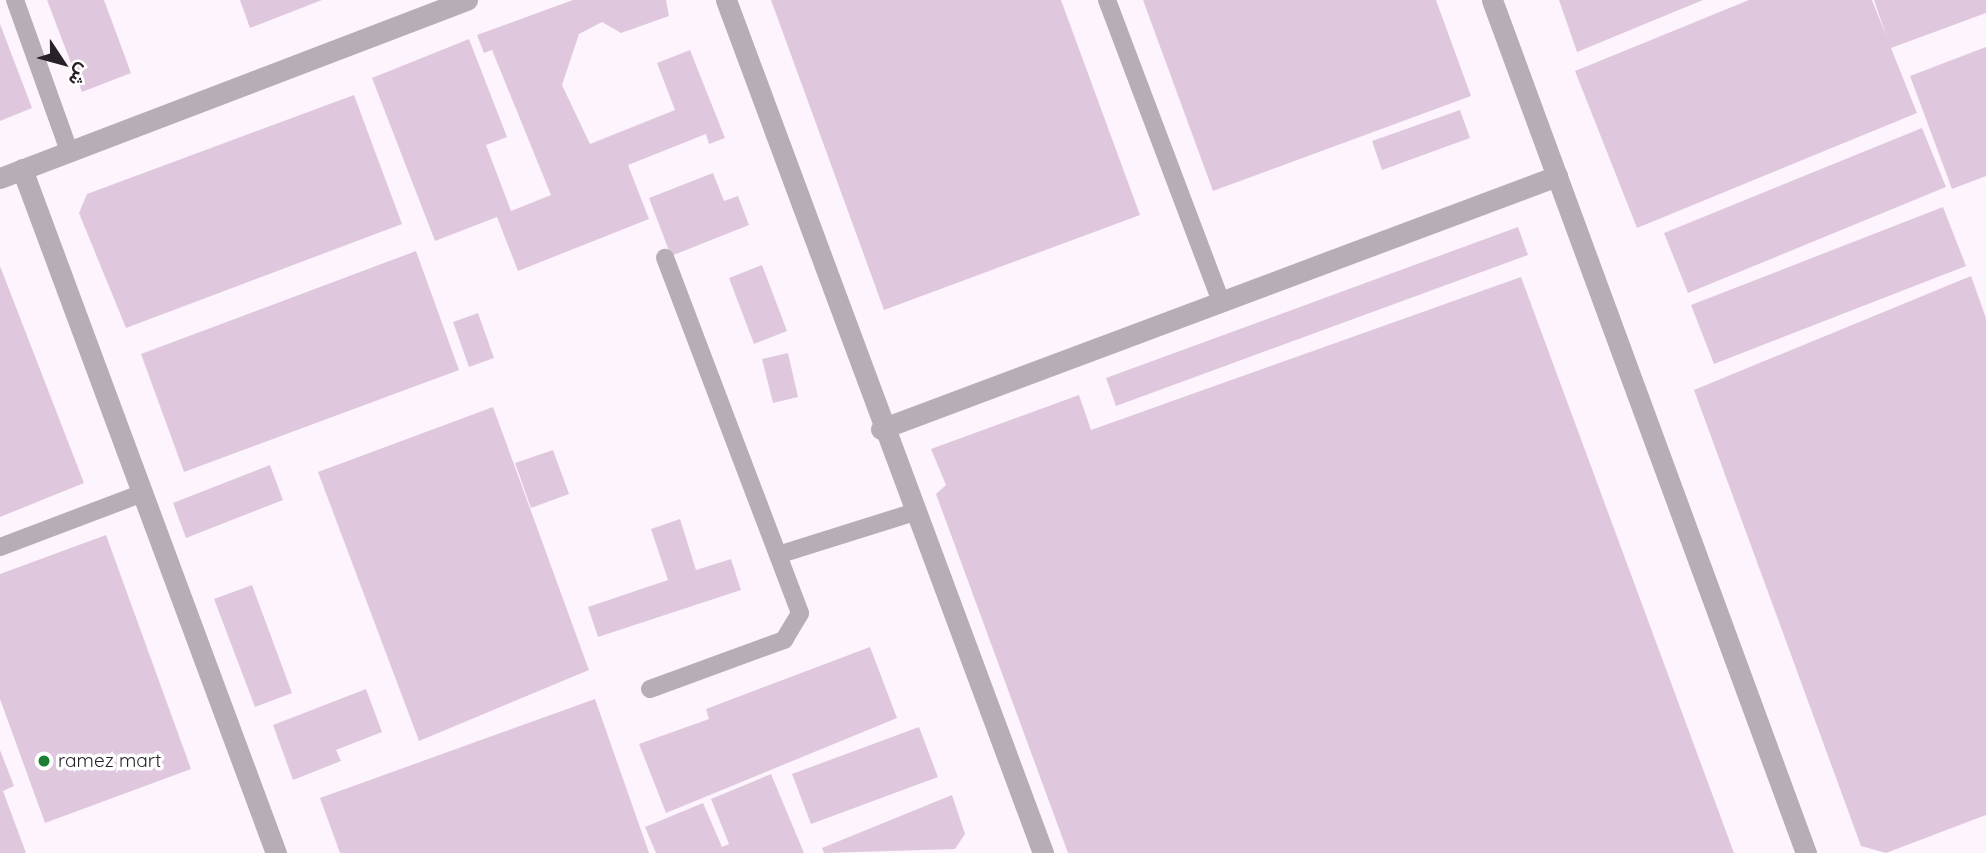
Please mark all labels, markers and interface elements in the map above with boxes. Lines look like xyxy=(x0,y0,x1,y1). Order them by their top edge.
north arrow xyxy=(28,28,98,98)
text: ش xyxy=(64,59,96,92)
place label: ramez mart xyxy=(58,750,162,772)
marker: ramez mart xyxy=(36,753,52,769)

